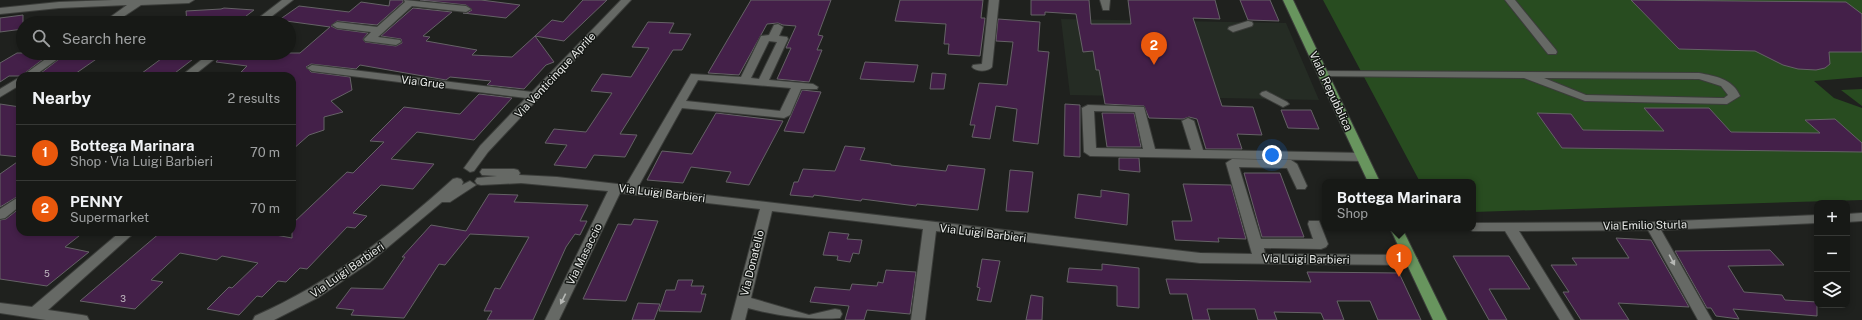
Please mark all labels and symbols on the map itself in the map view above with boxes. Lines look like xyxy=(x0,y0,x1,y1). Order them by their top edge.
street label: Via Venticinque Aprile xyxy=(512,30,598,120)
pin: 2 xyxy=(1141,32,1167,65)
street label: Viale Repubblica xyxy=(1307,50,1355,132)
street label: Via Grue xyxy=(401,73,445,91)
your location xyxy=(1262,145,1282,165)
street label: Via Luigi Barbieri xyxy=(618,182,706,204)
street label: Via Emilio Sturla xyxy=(1603,218,1687,232)
street label: Via Masaccio xyxy=(564,221,604,287)
street label: Via Luigi Barbieri xyxy=(939,222,1027,244)
street label: Via Donatello xyxy=(738,229,766,297)
street label: Via Luigi Barbieri xyxy=(308,240,386,300)
pin: 1 xyxy=(1386,244,1412,277)
street label: Via Luigi Barbieri xyxy=(1262,252,1350,266)
one-way arrow xyxy=(1668,254,1675,265)
house number: 5 xyxy=(44,268,50,279)
house number: 3 xyxy=(120,293,126,304)
one-way arrow xyxy=(560,293,566,304)

